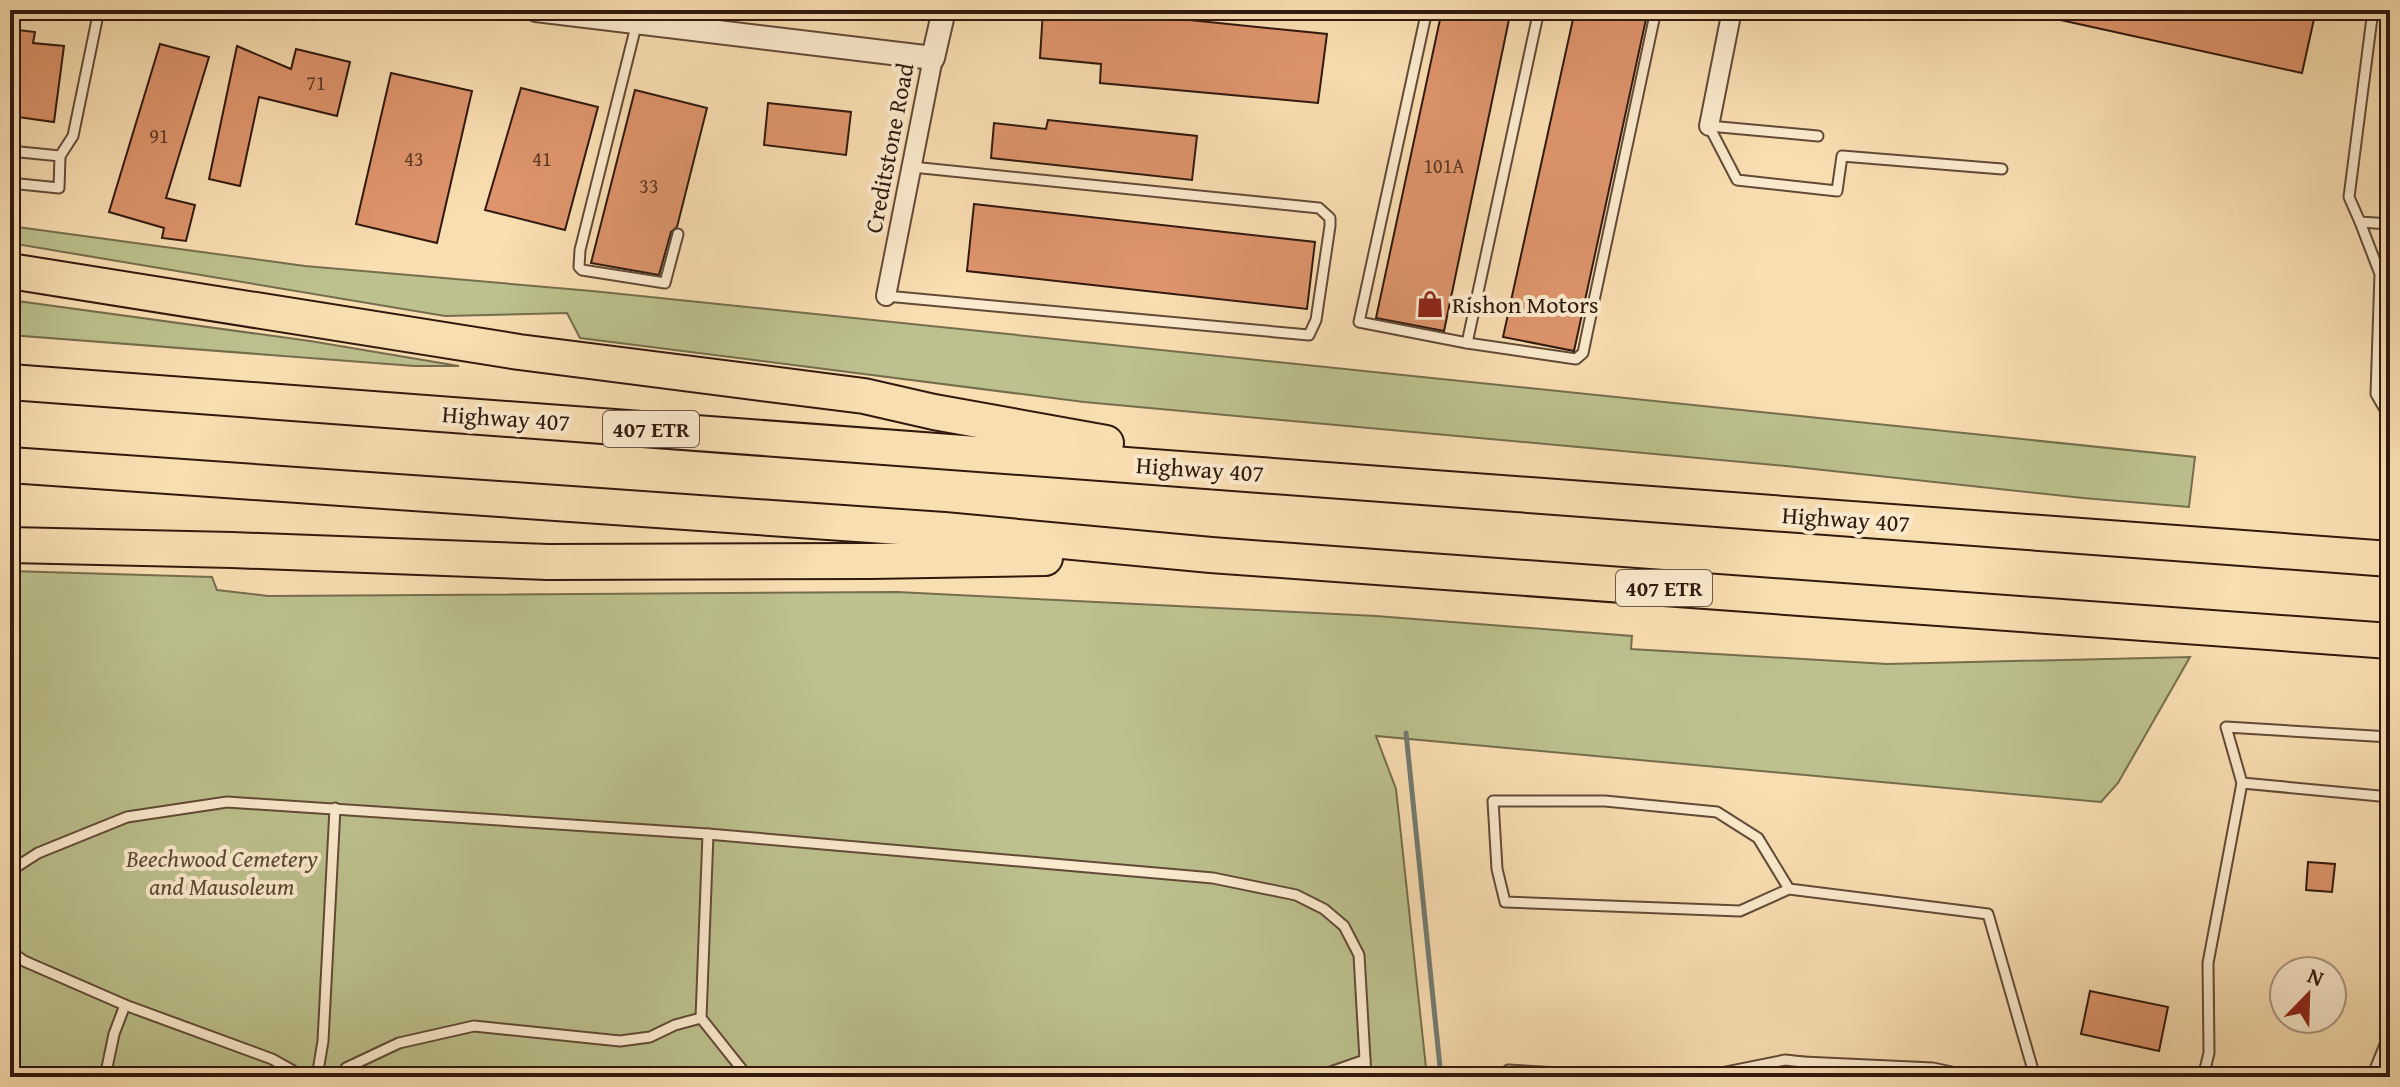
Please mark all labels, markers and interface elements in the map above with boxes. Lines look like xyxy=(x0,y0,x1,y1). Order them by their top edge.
street label: Creditstone Road xyxy=(855,60,923,236)
house number: 71 xyxy=(306,68,326,97)
house number: 91 xyxy=(149,121,169,150)
house number: 43 xyxy=(404,144,424,173)
house number: 41 xyxy=(532,144,552,173)
house number: 101A xyxy=(1423,151,1465,180)
house number: 33 xyxy=(639,171,659,200)
place label: Rishon Motors xyxy=(1452,287,1599,322)
shop icon: Rishon Motors xyxy=(1415,289,1445,319)
street label: Highway 407 xyxy=(441,396,571,440)
road number: 407 ETR xyxy=(603,411,699,447)
street label: Highway 407 xyxy=(1135,447,1265,491)
street label: Highway 407 xyxy=(1781,497,1911,541)
road number: 407 ETR xyxy=(1616,570,1712,606)
park label: Beechwood Cemetery and Mausoleum xyxy=(125,841,318,904)
north arrow xyxy=(2268,955,2348,1035)
text: N xyxy=(2303,959,2329,994)

